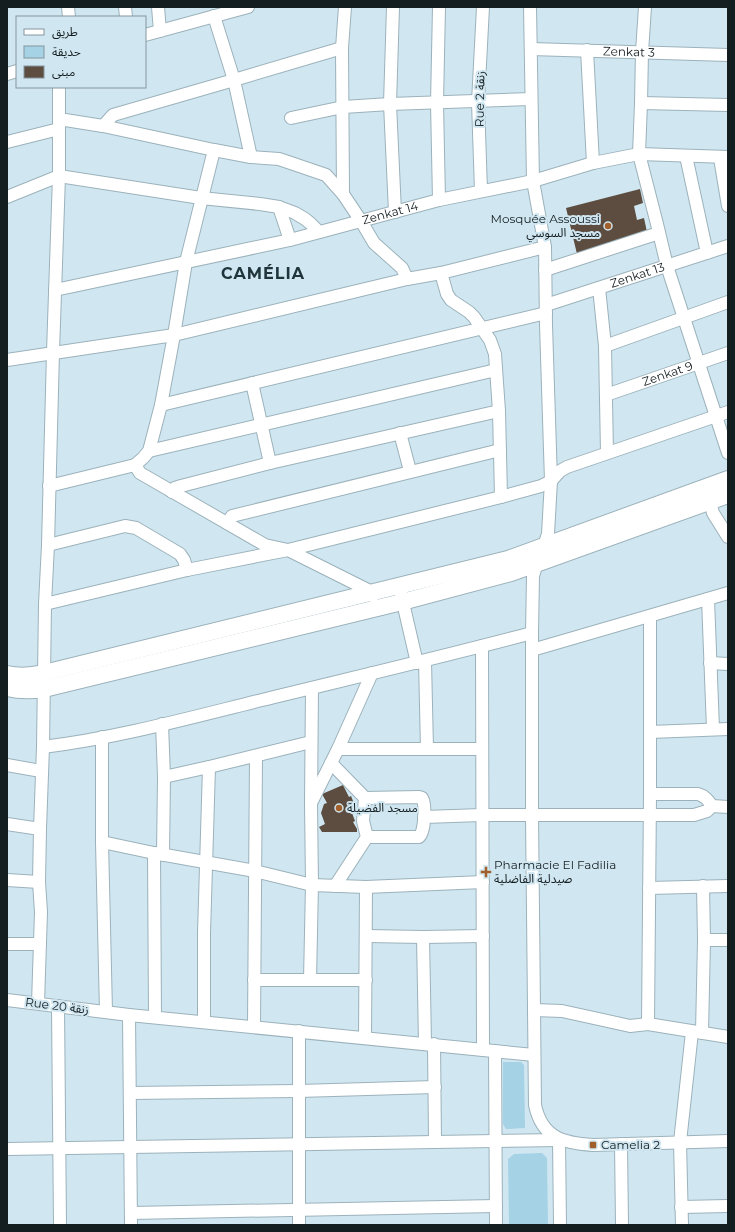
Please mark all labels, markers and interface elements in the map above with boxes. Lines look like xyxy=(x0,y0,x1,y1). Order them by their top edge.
legend xyxy=(16,16,146,88)
text: طريق xyxy=(52,24,78,40)
street label: Zenkat 3 xyxy=(603,43,655,60)
text: حديقة xyxy=(52,44,81,59)
text: مبنى xyxy=(52,64,75,79)
street label: Rue 2 زنقة xyxy=(472,71,487,127)
street label: Zenkat 14 xyxy=(360,198,420,227)
place label: Mosquée Assoussi مسجد السوسي xyxy=(491,211,600,243)
marker: Mosquée Assoussi مسجد السوسي xyxy=(603,221,613,231)
street label: Zenkat 13 xyxy=(608,259,666,291)
district label: CAMÉLIA xyxy=(221,264,305,283)
street label: Zenkat 9 xyxy=(640,358,695,389)
place label: مسجد الفضيلة xyxy=(347,800,418,815)
marker: مسجد الفضيلة xyxy=(334,803,344,813)
place label: Pharmacie El Fadilia صيدلية الفاضلية xyxy=(494,857,616,886)
marker: Pharmacie El Fadilia صيدلية الفاضلية xyxy=(481,867,491,877)
street label: Rue 20 زنقة xyxy=(24,994,90,1017)
place label: Camelia 2 xyxy=(601,1137,660,1152)
marker: Camelia 2 xyxy=(588,1140,598,1150)

